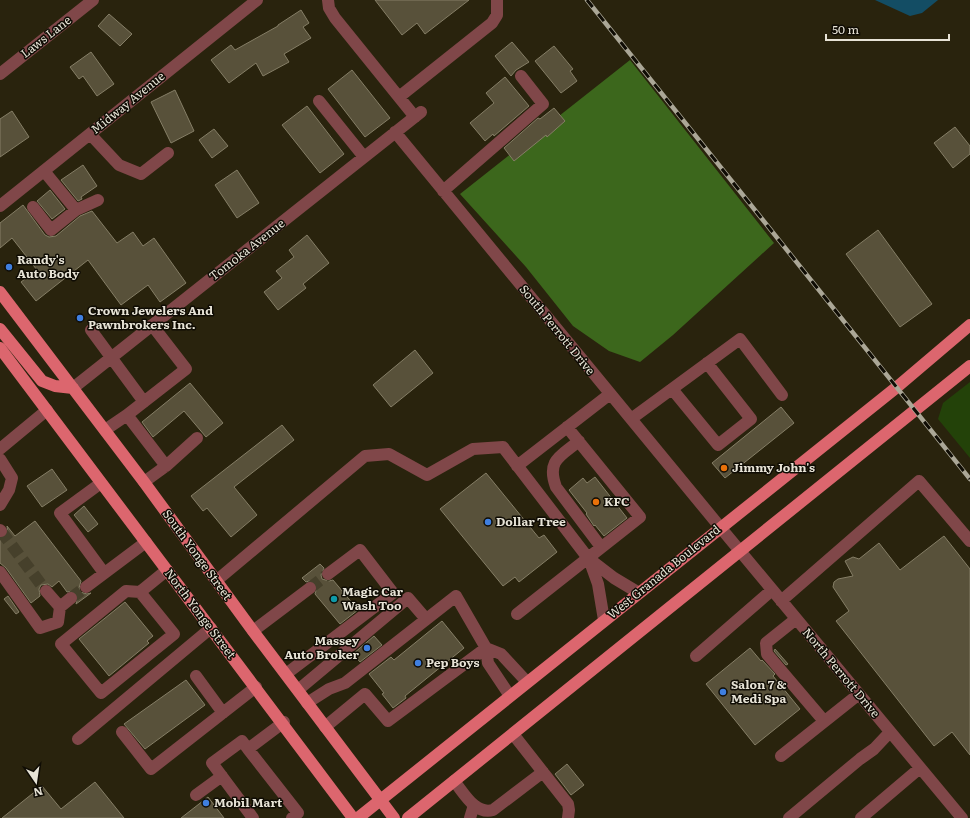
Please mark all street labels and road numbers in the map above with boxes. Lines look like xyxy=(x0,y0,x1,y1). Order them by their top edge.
street label: Laws Lane xyxy=(16,11,75,62)
street label: Midway Avenue xyxy=(87,67,168,138)
street label: Tomoka Avenue xyxy=(205,214,288,285)
street label: South Perrott Drive xyxy=(516,280,600,378)
street label: South Yonge Street xyxy=(159,505,237,604)
street label: West Granada Boulevard xyxy=(603,520,724,623)
street label: North Yonge Street xyxy=(161,564,241,662)
street label: North Perrott Drive xyxy=(799,624,885,721)

